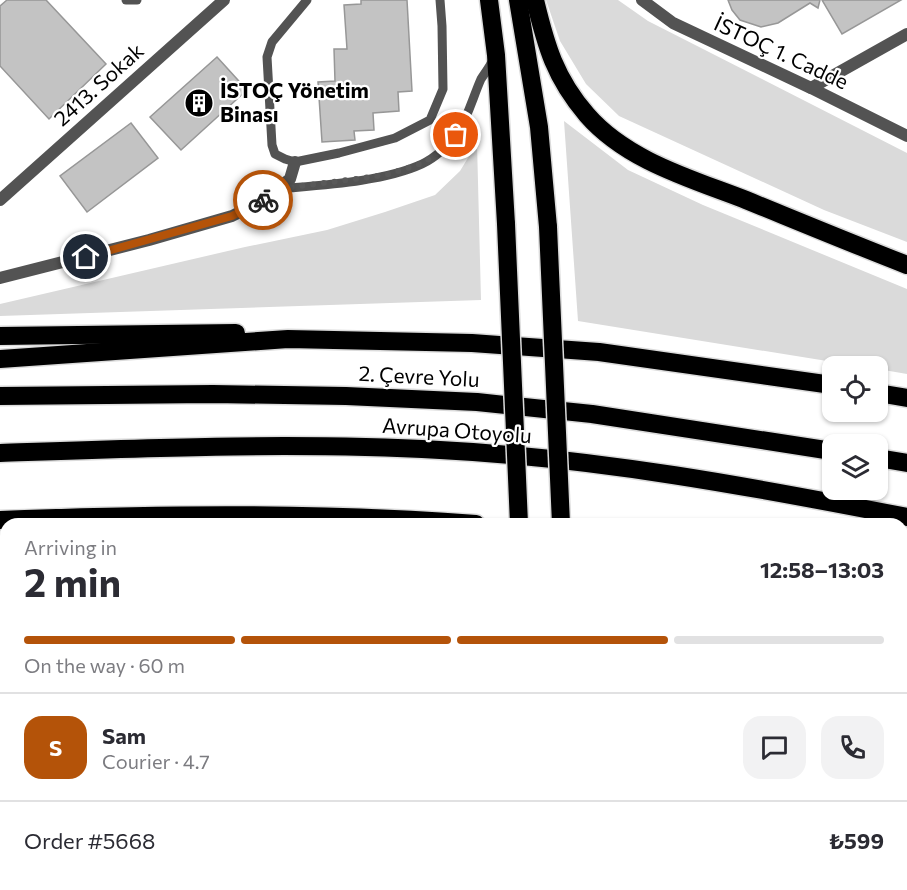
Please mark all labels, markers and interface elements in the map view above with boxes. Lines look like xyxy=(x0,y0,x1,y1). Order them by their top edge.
street label: İSTOÇ 1. Cadde xyxy=(711,10,853,94)
street label: 2413. Sokak xyxy=(48,37,148,130)
place label: İSTOÇ Yönetim Binası xyxy=(220,77,369,126)
building icon: İSTOÇ Yönetim Binası xyxy=(183,87,215,119)
pin xyxy=(430,109,481,160)
icon: bag xyxy=(439,118,472,151)
courier xyxy=(233,170,293,230)
icon: bike xyxy=(247,184,280,217)
pin xyxy=(60,231,111,282)
icon: home xyxy=(69,240,102,273)
map controls xyxy=(822,356,888,500)
button: locate xyxy=(822,356,888,422)
street label: 2. Çevre Yolu xyxy=(358,360,480,391)
street label: Avrupa Otoyolu xyxy=(381,412,533,447)
button: layers xyxy=(822,434,888,500)
text: Arriving in xyxy=(24,535,117,559)
text: 12:58–13:03 xyxy=(760,556,884,583)
text: 2 min xyxy=(24,557,121,605)
text: On the way · 60 m xyxy=(24,653,185,677)
button: chat xyxy=(743,716,806,779)
button: phone xyxy=(821,716,884,779)
text: Sam xyxy=(102,722,146,749)
text: S xyxy=(49,734,62,761)
text: Courier · 4.7 xyxy=(102,749,210,773)
text: Order #5668 xyxy=(24,827,155,854)
text: ₺599 xyxy=(828,827,884,854)

